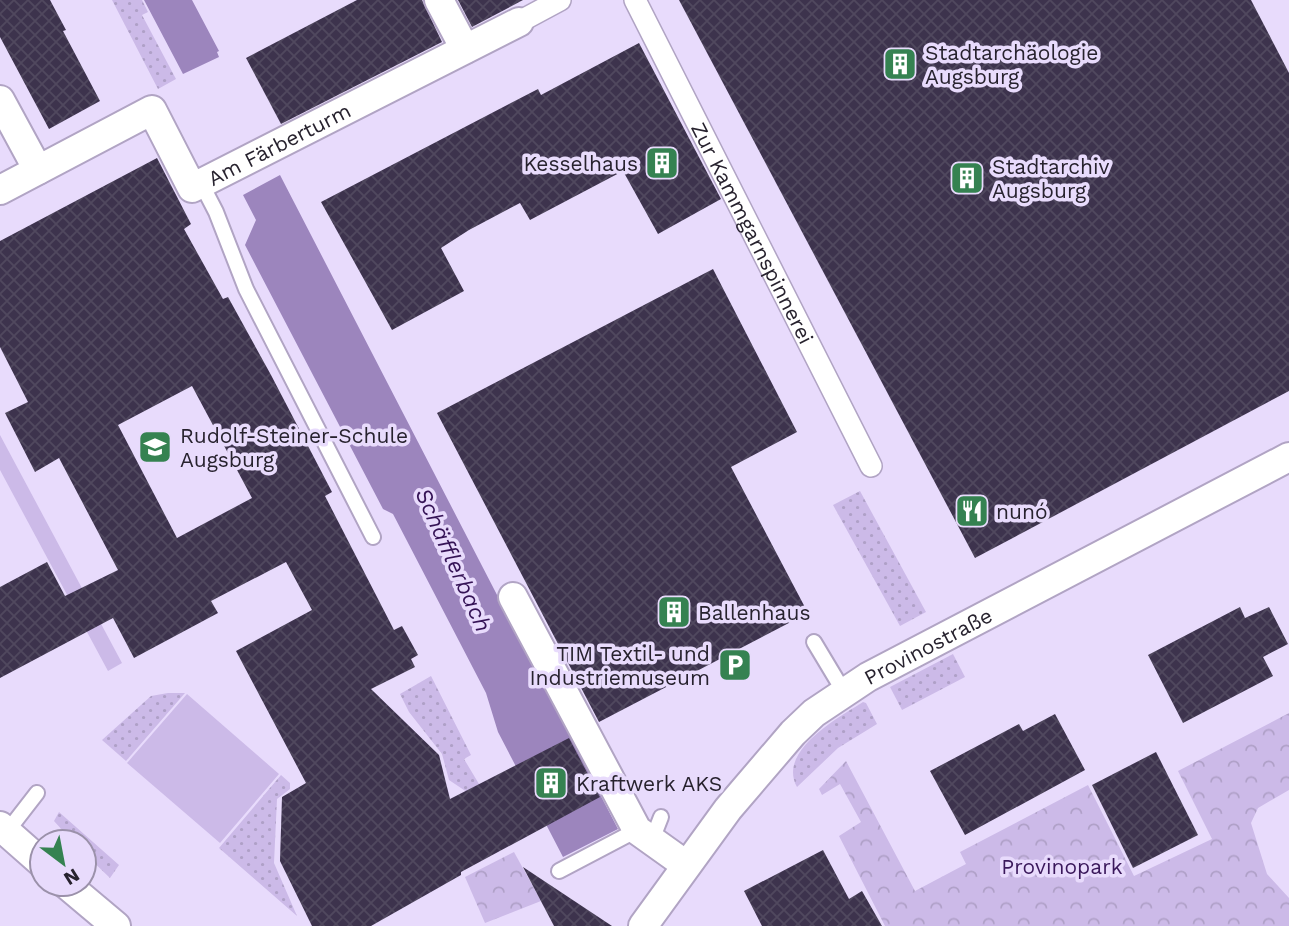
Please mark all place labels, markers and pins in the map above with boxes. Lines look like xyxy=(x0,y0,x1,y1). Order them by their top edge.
place label: Stadtarchäologie Augsburg xyxy=(925,40,1098,89)
building icon: Stadtarchäologie Augsburg xyxy=(881,45,919,83)
building icon: Kesselhaus xyxy=(643,144,681,182)
place label: Kesselhaus xyxy=(523,151,638,176)
place label: Stadtarchiv Augsburg xyxy=(992,154,1110,203)
building icon: Stadtarchiv Augsburg xyxy=(948,159,986,197)
place label: Rudolf-Steiner-Schule Augsburg xyxy=(180,423,408,472)
school or university icon: Rudolf-Steiner-Schule Augsburg xyxy=(136,428,174,466)
restaurant icon: nunó xyxy=(953,492,991,530)
place label: nunó xyxy=(996,499,1048,524)
building icon: Ballenhaus xyxy=(655,593,693,631)
place label: Ballenhaus xyxy=(698,600,810,625)
place label: TIM Textil- und Industriemuseum xyxy=(530,641,710,690)
parking icon: TIM Textil- und Industriemuseum xyxy=(716,646,754,684)
building icon: Kraftwerk AKS xyxy=(532,764,570,802)
place label: Kraftwerk AKS xyxy=(576,771,722,796)

